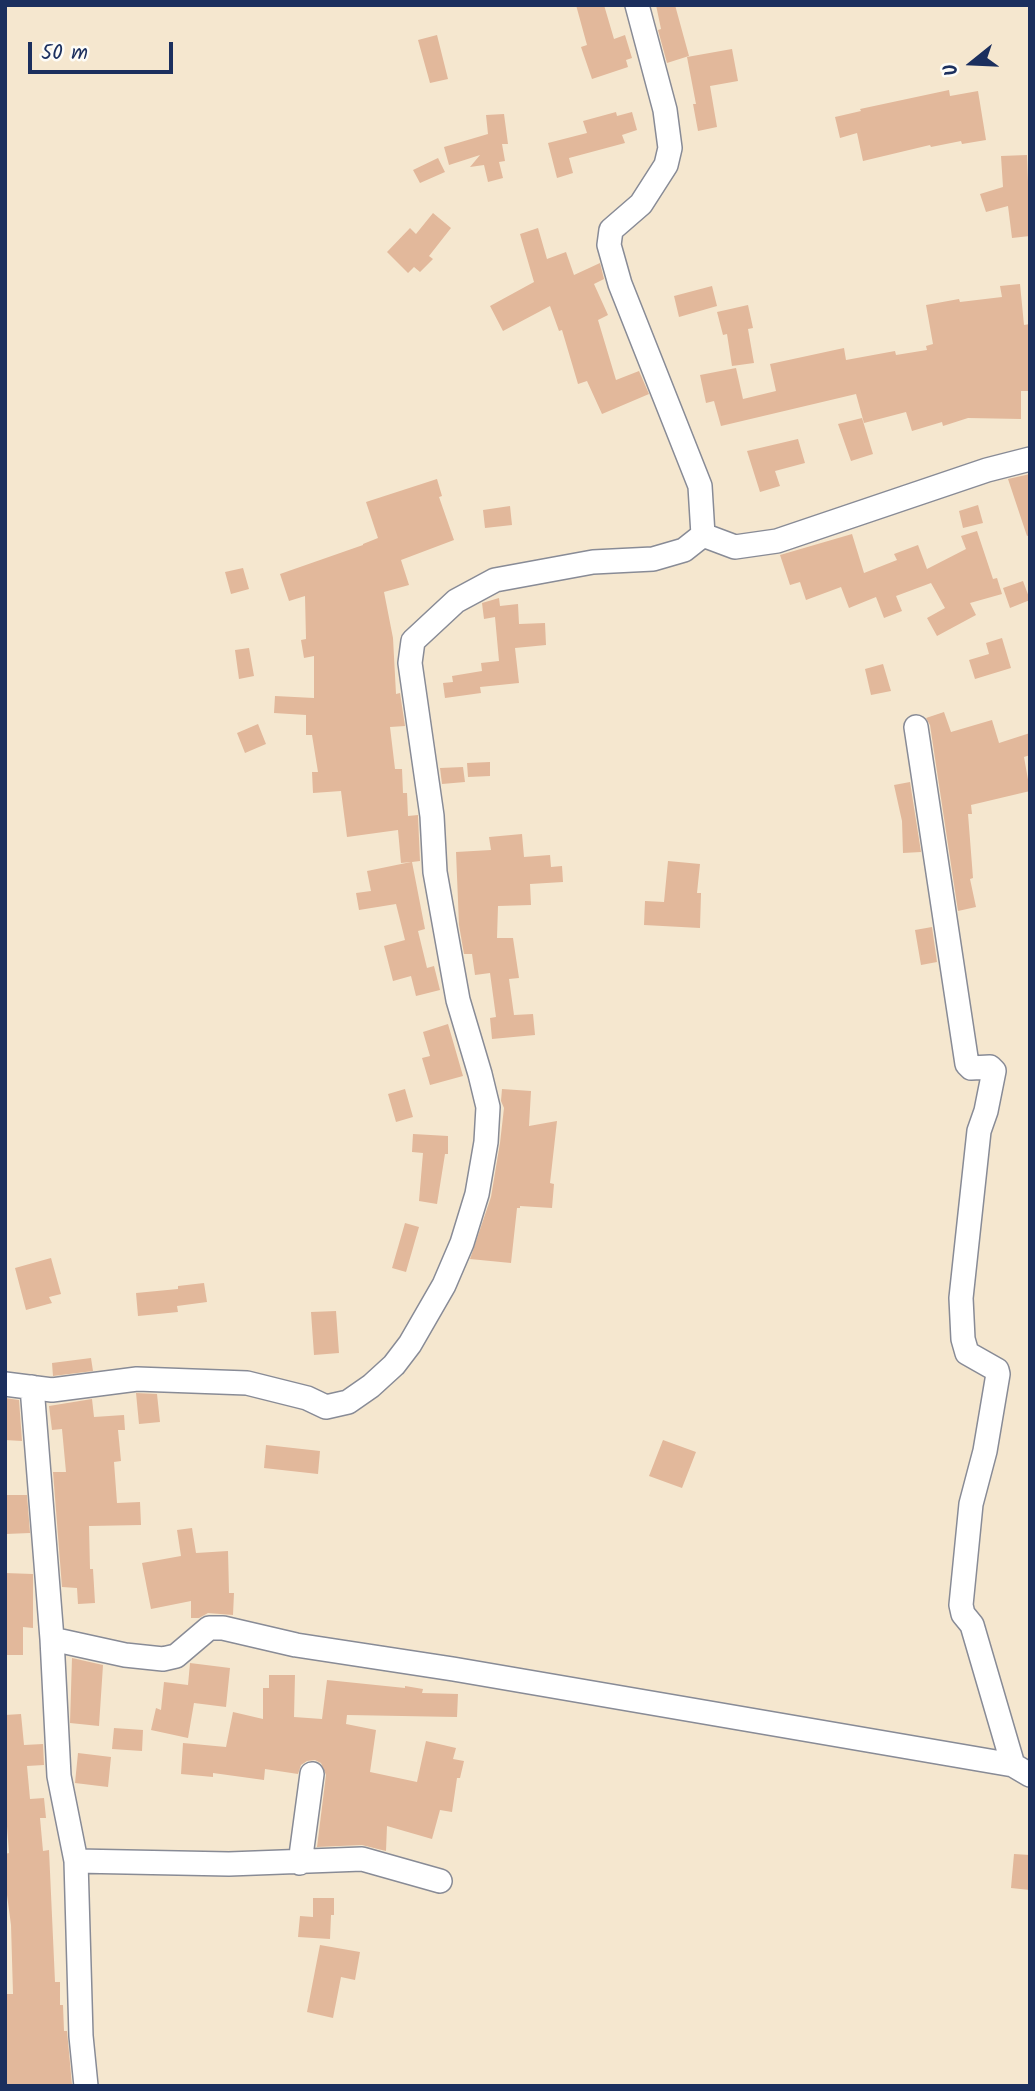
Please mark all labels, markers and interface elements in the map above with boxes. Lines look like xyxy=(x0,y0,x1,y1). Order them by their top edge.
scale bar xyxy=(32,28,177,72)
north arrow xyxy=(937,28,1007,98)
text: 50 m xyxy=(41,37,88,70)
text: U xyxy=(936,59,968,80)

